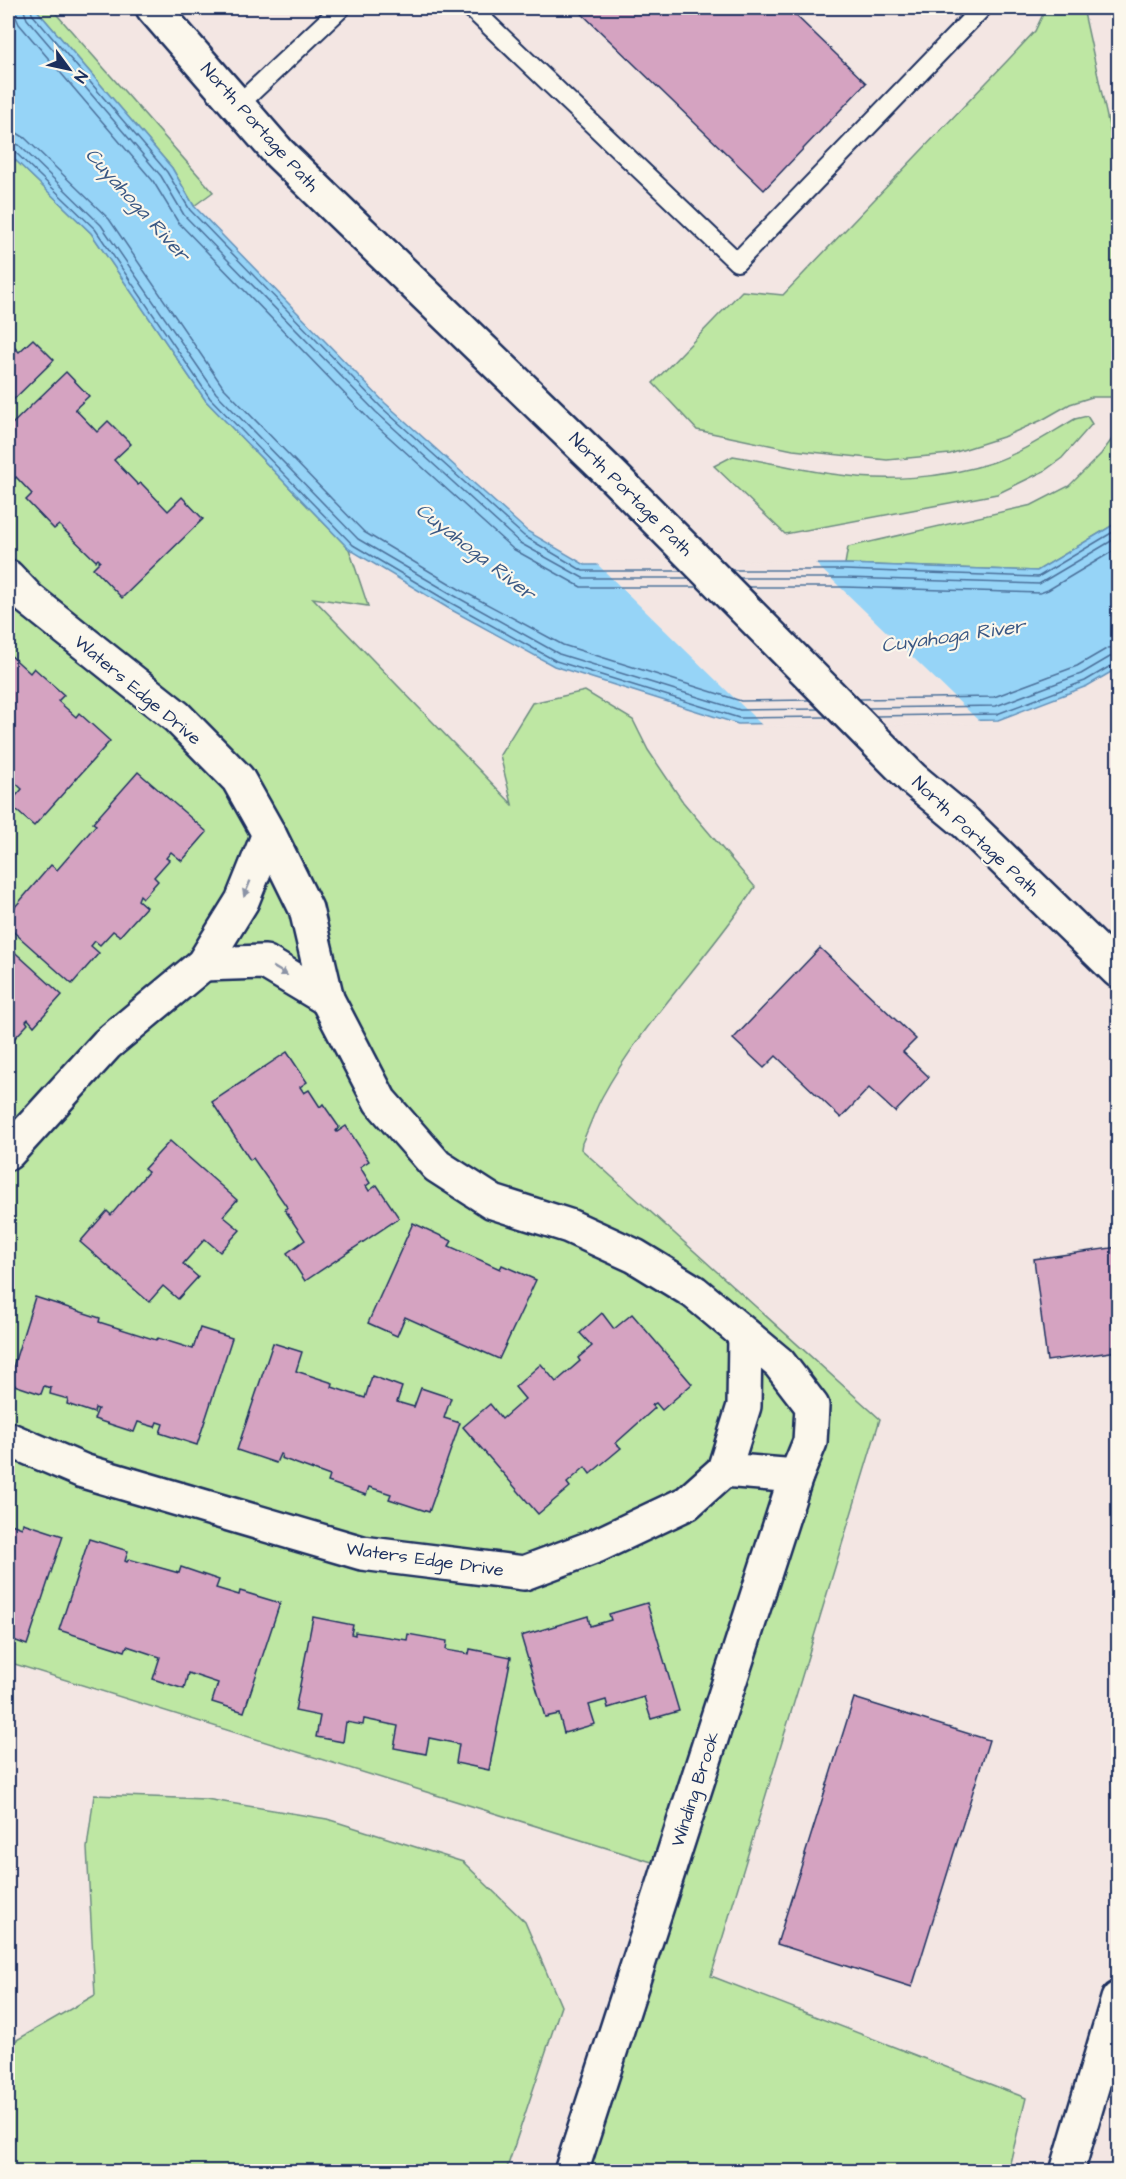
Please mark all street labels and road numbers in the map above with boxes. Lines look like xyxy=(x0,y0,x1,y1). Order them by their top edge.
street label: North Portage Path xyxy=(194,57,324,198)
street label: North Portage Path xyxy=(562,427,698,563)
street label: Waters Edge Drive xyxy=(68,630,207,752)
street label: North Portage Path xyxy=(906,771,1045,903)
street label: Waters Edge Drive xyxy=(344,1536,506,1584)
street label: Winding Brook xyxy=(665,1728,727,1850)

